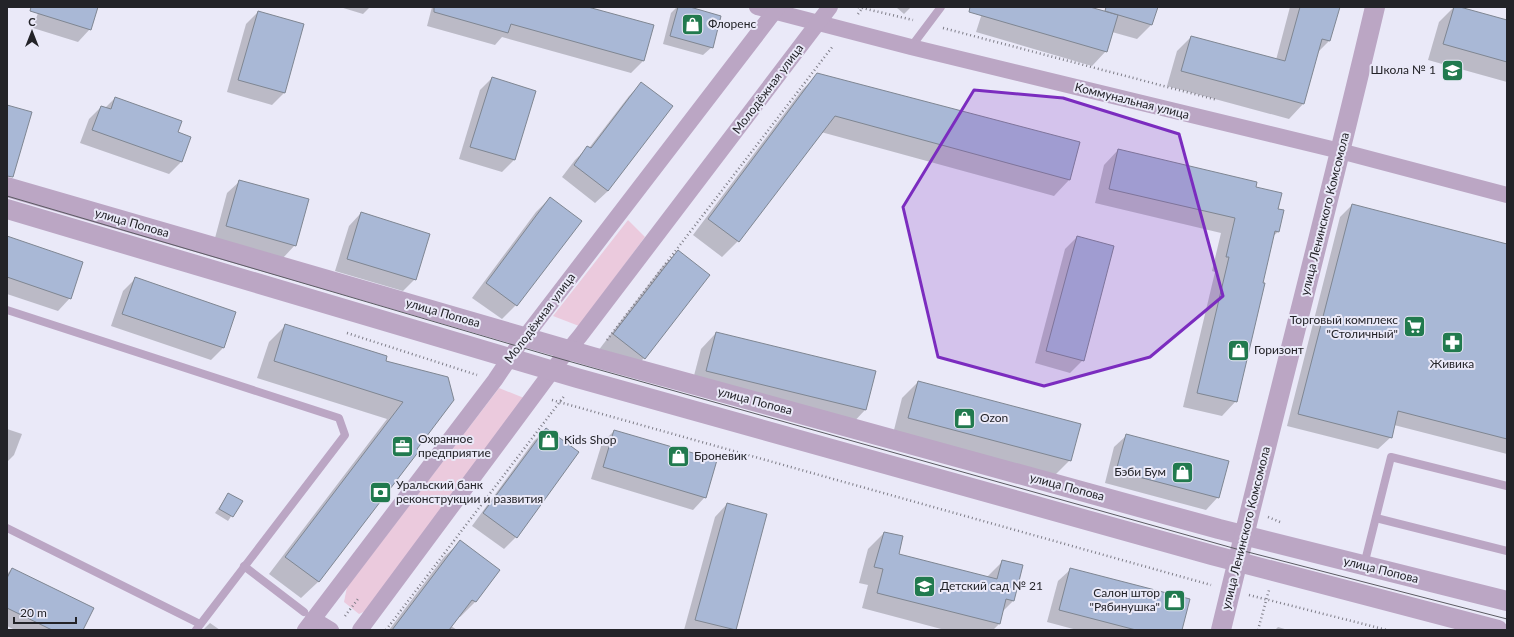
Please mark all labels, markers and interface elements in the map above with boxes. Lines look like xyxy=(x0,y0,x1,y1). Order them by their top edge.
shop icon: Флоренс xyxy=(680,11,706,37)
north arrow xyxy=(12,12,52,52)
text: С xyxy=(28,15,36,28)
place label: Флоренс xyxy=(708,16,756,31)
street label: Молодёжная улица xyxy=(729,41,806,137)
school or university icon: Школа № 1 xyxy=(1439,57,1465,83)
place label: Школа № 1 xyxy=(1371,62,1436,77)
street label: Коммунальная улица xyxy=(1073,79,1191,122)
street label: улица Ленинского Комсомола xyxy=(1297,131,1352,297)
street label: улица Попова xyxy=(93,205,171,240)
street label: Молодёжная улица xyxy=(501,270,578,366)
street label: улица Попова xyxy=(404,295,482,330)
place label: Торговый комплекс "Столичный" xyxy=(1290,312,1398,341)
supermarket icon: Торговый комплекс "Столичный" xyxy=(1401,314,1427,340)
pharmacy icon: Живика xyxy=(1439,330,1465,356)
shop icon: Горизонт xyxy=(1226,337,1252,363)
place label: Горизонт xyxy=(1254,342,1304,357)
place label: Живика xyxy=(1430,356,1474,371)
street label: улица Попова xyxy=(716,383,794,418)
shop icon: Ozon xyxy=(951,405,977,431)
place label: Ozon xyxy=(980,410,1008,425)
shop icon: Kids Shop xyxy=(535,427,561,453)
place label: Охранное предприятие xyxy=(418,431,491,460)
place label: Kids Shop xyxy=(564,432,617,447)
office icon: Охранное предприятие xyxy=(389,433,415,459)
shop icon: Броневик xyxy=(665,443,691,469)
street label: улица Ленинского Комсомола xyxy=(1218,445,1273,611)
place label: Броневик xyxy=(694,448,748,463)
shop icon: Бэби Бум xyxy=(1169,459,1195,485)
place label: Бэби Бум xyxy=(1114,464,1166,479)
street label: улица Попова xyxy=(1028,469,1106,504)
place label: Уральский банк реконструкции и развития xyxy=(396,477,543,506)
bank icon: Уральский банк реконструкции и развития xyxy=(367,479,393,505)
street label: улица Попова xyxy=(1342,553,1420,586)
school or university icon: Детский сад № 21 xyxy=(912,573,938,599)
place label: Детский сад № 21 xyxy=(940,578,1043,593)
place label: Салон штор "Рябинушка" xyxy=(1090,585,1160,614)
shop icon: Салон штор "Рябинушка" xyxy=(1162,587,1188,613)
scale bar xyxy=(14,599,76,625)
text: 20 m xyxy=(20,605,47,620)

